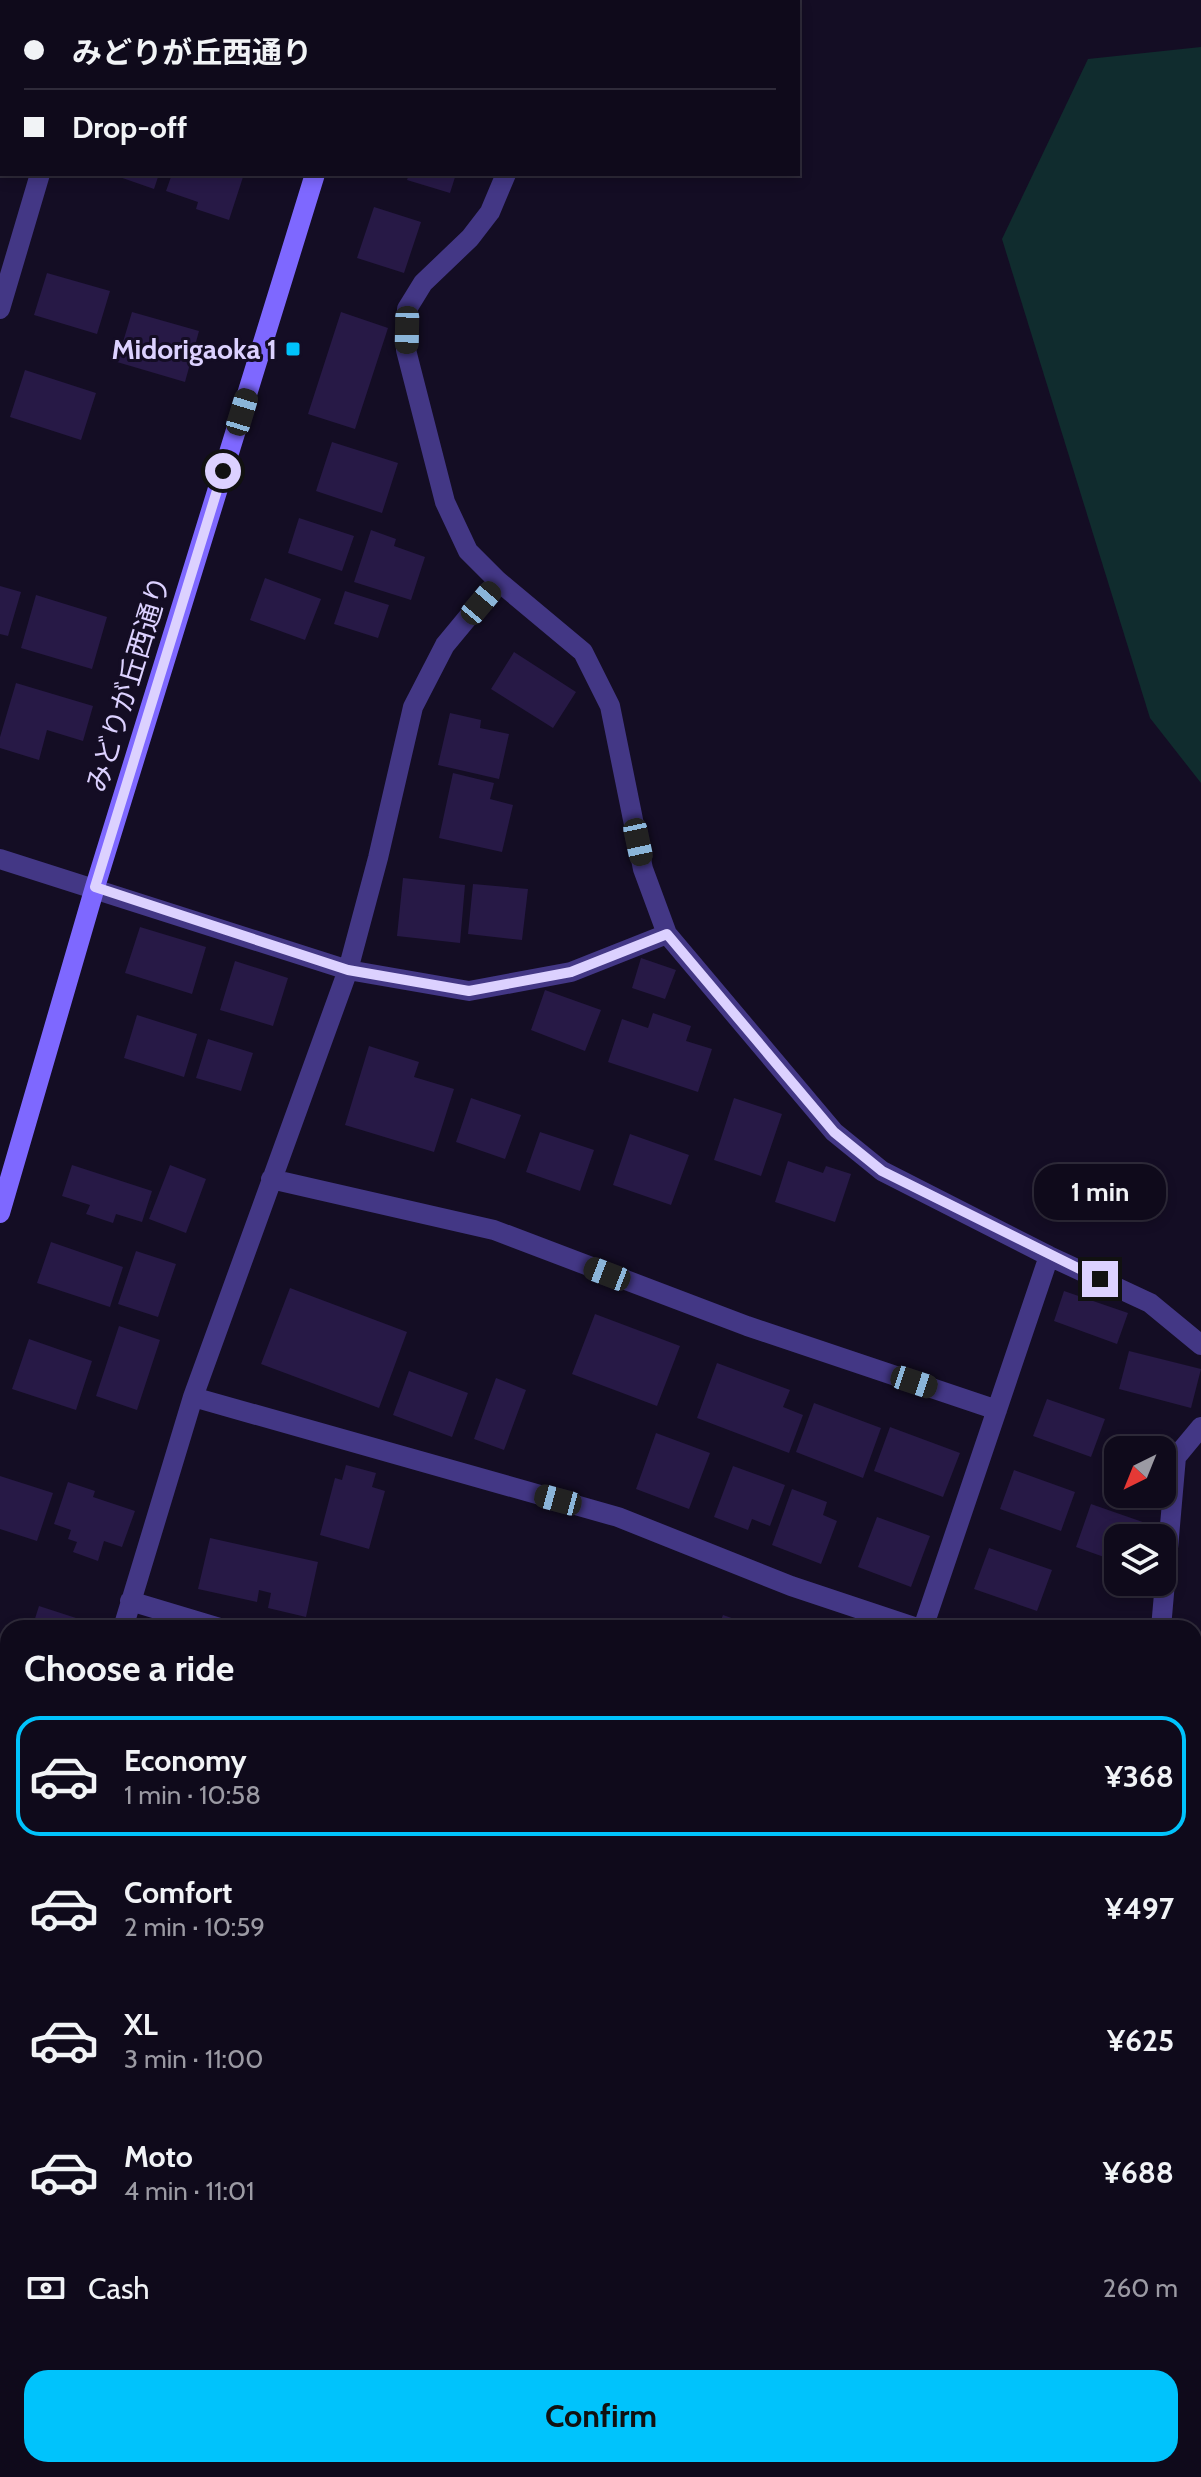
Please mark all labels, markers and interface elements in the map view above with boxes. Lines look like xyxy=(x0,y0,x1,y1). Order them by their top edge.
text: みどりが丘西通り xyxy=(72,34,312,71)
text: Drop-off xyxy=(72,109,187,146)
car xyxy=(395,306,419,354)
place label: Midorigaoka 1 xyxy=(111,332,277,366)
marker: Midorigaoka 1 xyxy=(284,340,302,358)
car xyxy=(224,386,260,438)
route start xyxy=(205,453,241,489)
street label: みどりが丘西通り xyxy=(79,572,177,796)
car xyxy=(456,577,506,629)
car xyxy=(621,816,655,868)
callout: 1 min xyxy=(1034,1163,1166,1219)
text: 1 min xyxy=(1071,1176,1129,1208)
car xyxy=(580,1254,634,1294)
route end xyxy=(1082,1261,1118,1297)
car xyxy=(887,1363,941,1401)
north arrow xyxy=(1104,1436,1176,1508)
map controls xyxy=(1104,1436,1176,1596)
car xyxy=(532,1482,584,1518)
button: layers xyxy=(1104,1524,1176,1596)
text: Choose a ride xyxy=(24,1646,234,1690)
icon: car xyxy=(28,1740,100,1812)
text: Economy xyxy=(124,1742,247,1779)
text: ¥368 xyxy=(1105,1758,1174,1795)
text: 1 min · 10:58 xyxy=(124,1779,261,1811)
icon: car xyxy=(28,1872,100,1944)
text: Comfort xyxy=(124,1874,232,1911)
text: ¥497 xyxy=(1105,1890,1174,1927)
text: 2 min · 10:59 xyxy=(124,1911,265,1943)
icon: car xyxy=(28,2004,100,2076)
text: XL xyxy=(124,2006,158,2043)
text: ¥625 xyxy=(1107,2022,1174,2059)
text: 3 min · 11:00 xyxy=(124,2043,263,2075)
icon: car xyxy=(28,2136,100,2208)
text: Moto xyxy=(124,2138,193,2175)
text: ¥688 xyxy=(1103,2154,1174,2191)
text: 4 min · 11:01 xyxy=(124,2175,255,2207)
icon: cash xyxy=(24,2266,68,2310)
text: Cash xyxy=(88,2270,150,2307)
text: 260 m xyxy=(1103,2272,1178,2304)
button: Confirm xyxy=(24,2370,1178,2462)

